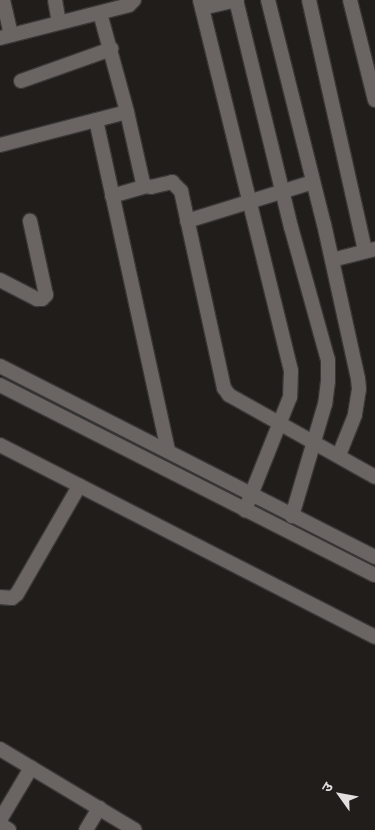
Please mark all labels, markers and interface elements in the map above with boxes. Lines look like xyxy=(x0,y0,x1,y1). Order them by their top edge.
north arrow xyxy=(315,770,365,820)
text: उ xyxy=(318,779,336,795)

